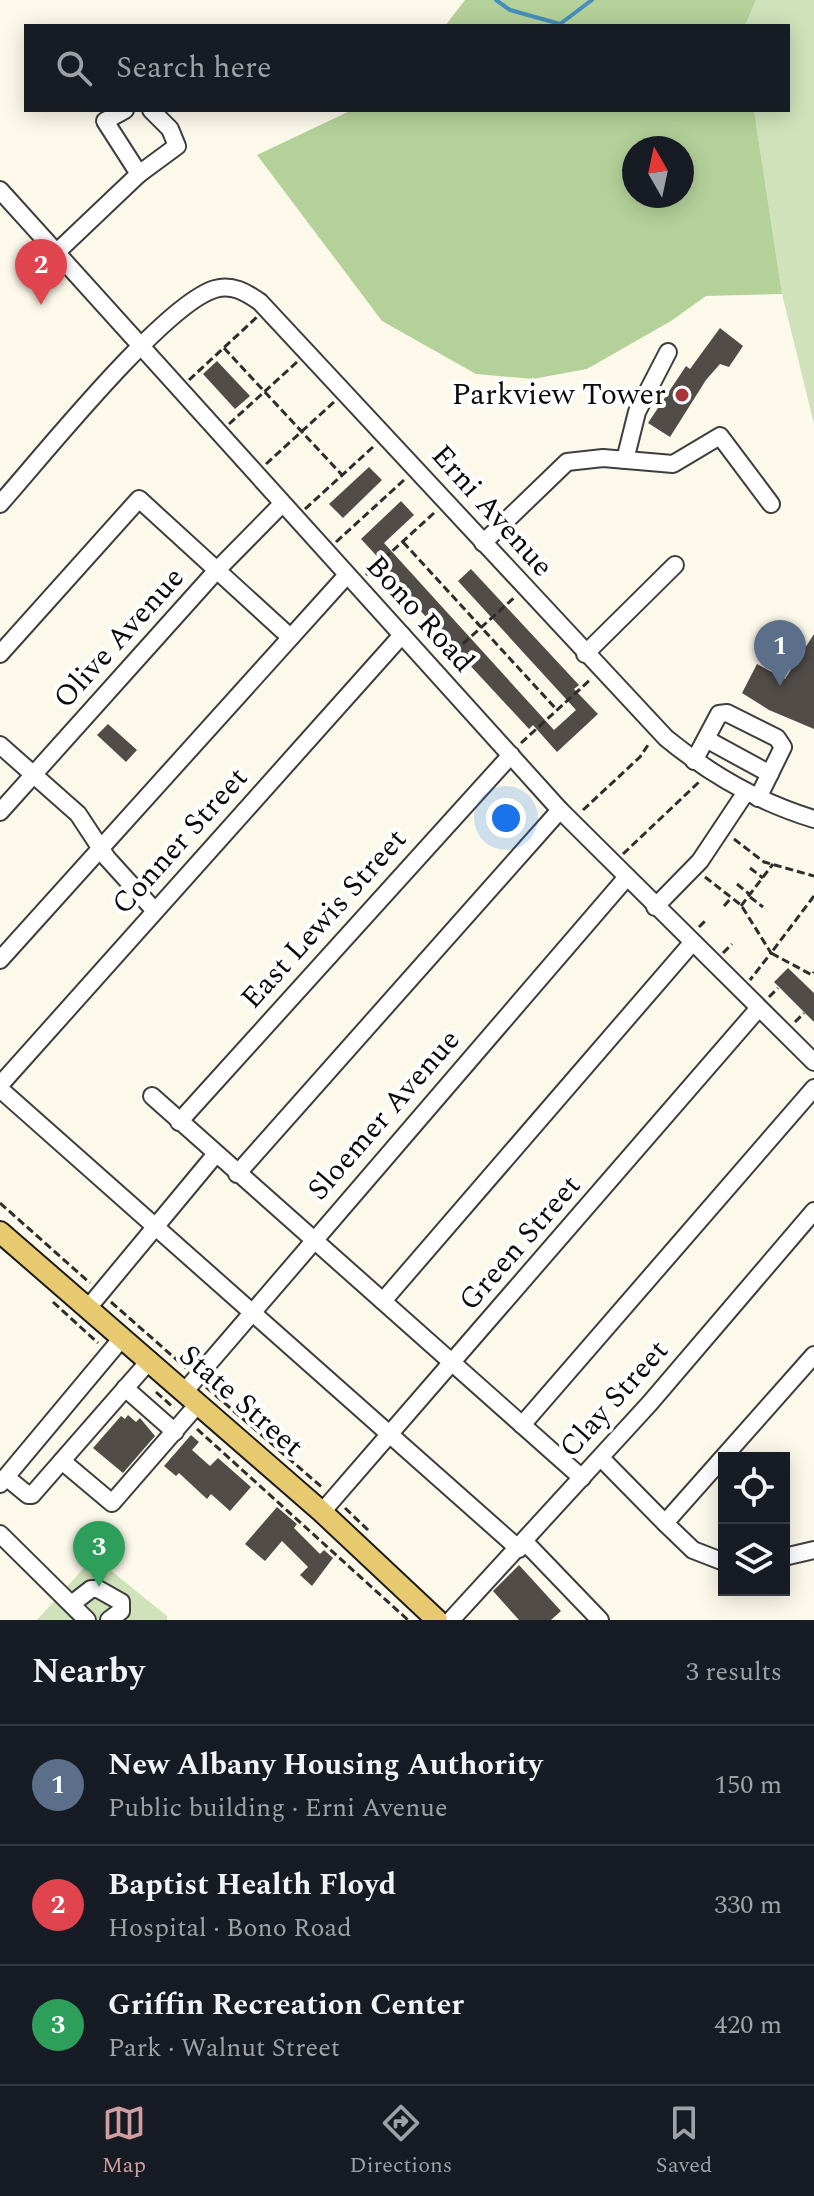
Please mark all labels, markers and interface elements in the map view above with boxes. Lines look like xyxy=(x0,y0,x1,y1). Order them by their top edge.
search box xyxy=(24,24,790,112)
text: Search here xyxy=(116,45,272,91)
icon: search xyxy=(52,46,96,90)
north arrow xyxy=(622,136,694,208)
pin: 2 xyxy=(15,239,67,305)
place label: Parkview Tower xyxy=(452,372,666,418)
marker: Parkview Tower xyxy=(673,386,691,404)
street label: Erni Avenue xyxy=(420,434,564,588)
street label: Bono Road xyxy=(354,545,486,683)
street label: Olive Avenue xyxy=(42,557,196,719)
pin: 1 xyxy=(754,620,806,686)
street label: Conner Street xyxy=(101,757,259,925)
your location xyxy=(486,798,526,838)
street label: East Lewis Street xyxy=(230,818,418,1020)
street label: Sloemer Avenue xyxy=(296,1019,472,1211)
street label: Green Street xyxy=(448,1165,592,1321)
street label: Clay Street xyxy=(548,1329,680,1469)
street label: State Street xyxy=(168,1333,314,1469)
map controls xyxy=(718,1452,790,1596)
button: locate xyxy=(718,1452,790,1524)
pin: 3 xyxy=(73,1521,125,1587)
button: layers xyxy=(718,1524,790,1596)
text: Nearby xyxy=(32,1646,145,1698)
text: 3 results xyxy=(686,1652,782,1692)
text: New Albany Housing Authority xyxy=(108,1742,543,1788)
text: 1 xyxy=(51,1765,65,1805)
text: 150 m xyxy=(714,1765,782,1805)
text: Public building · Erni Avenue xyxy=(108,1788,448,1828)
text: Baptist Health Floyd xyxy=(108,1862,396,1908)
text: 2 xyxy=(51,1885,65,1925)
text: 330 m xyxy=(714,1885,782,1925)
text: Hospital · Bono Road xyxy=(108,1908,352,1948)
text: Griffin Recreation Center xyxy=(108,1982,464,2028)
text: 3 xyxy=(51,2005,65,2045)
text: 420 m xyxy=(714,2005,782,2045)
text: Park · Walnut Street xyxy=(108,2028,340,2068)
tab: Map xyxy=(102,2101,146,2182)
tab: Directions xyxy=(350,2101,452,2182)
tab: Saved xyxy=(656,2101,712,2182)

